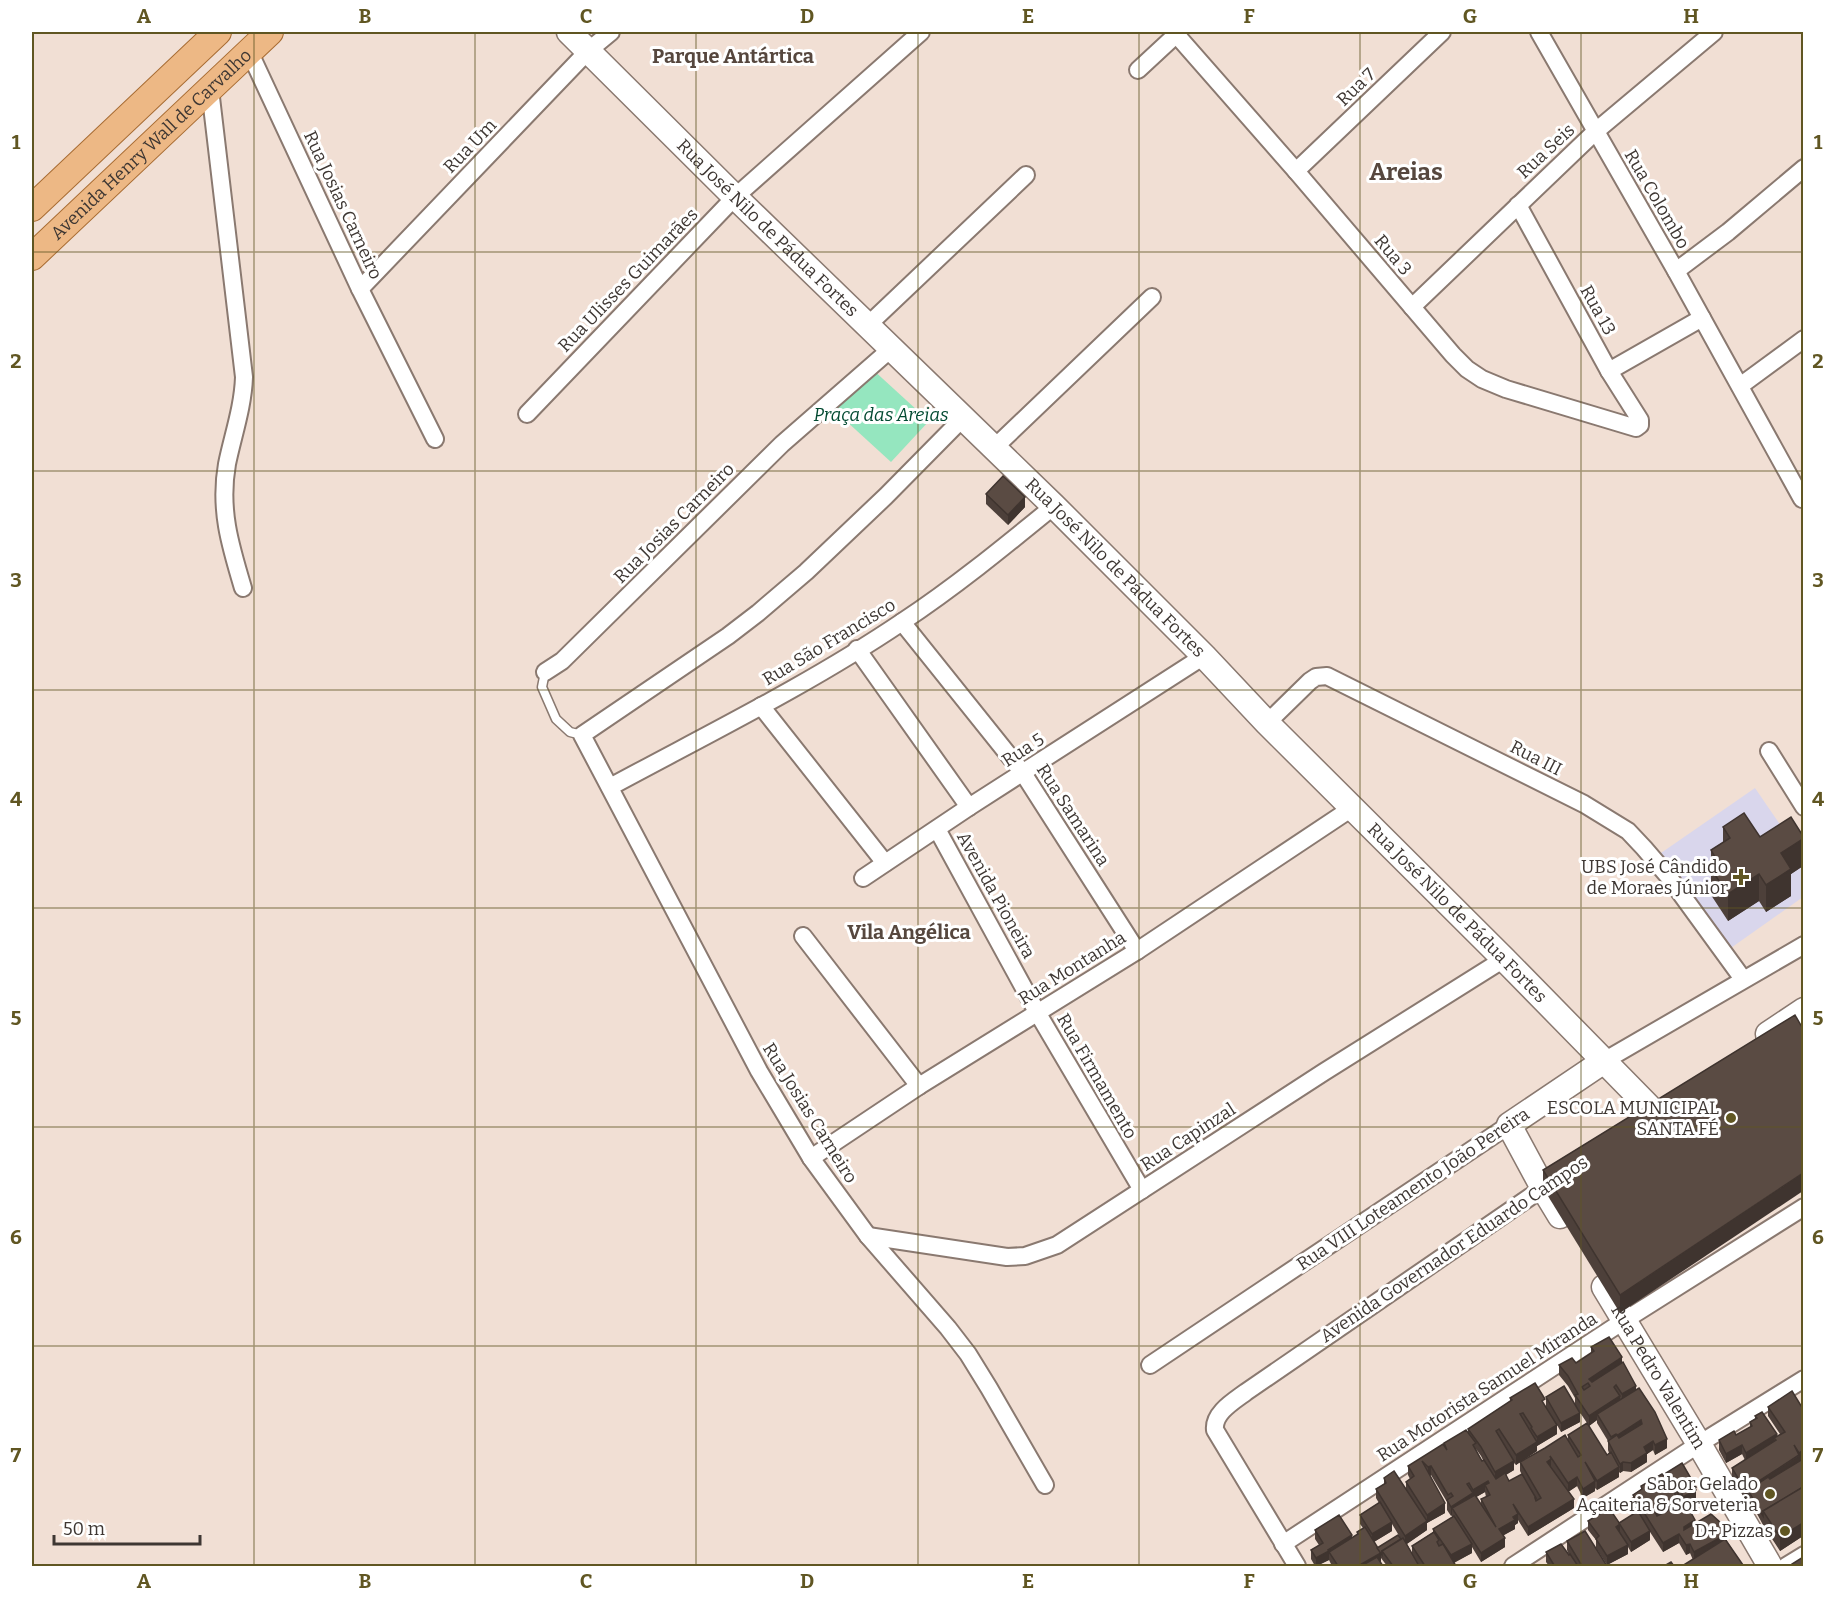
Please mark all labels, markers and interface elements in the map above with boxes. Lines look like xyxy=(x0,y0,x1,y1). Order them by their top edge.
text: A xyxy=(137,4,152,28)
text: B xyxy=(359,4,372,28)
text: C xyxy=(580,4,592,28)
text: D xyxy=(800,4,814,28)
text: E xyxy=(1022,4,1034,28)
text: F xyxy=(1243,4,1255,28)
text: G xyxy=(1463,4,1477,28)
text: H xyxy=(1683,4,1699,28)
street label: Avenida Henry Wall de Carvalho xyxy=(46,44,256,244)
district label: Parque Antártica xyxy=(652,44,814,68)
street label: Rua 7 xyxy=(1332,63,1380,111)
street label: Rua Um xyxy=(439,114,501,178)
street label: Rua Seis xyxy=(1513,119,1579,183)
street label: Rua Josias Carneiro xyxy=(299,127,387,283)
text: 1 xyxy=(12,130,21,154)
text: 1 xyxy=(1814,130,1823,154)
street label: Rua José Nilo de Pádua Fortes xyxy=(672,134,863,321)
street label: Rua Colombo xyxy=(1620,145,1694,253)
district label: Areias xyxy=(1369,158,1443,186)
street label: Rua Ulisses Guimarães xyxy=(553,203,703,357)
street label: Rua 3 xyxy=(1370,230,1416,280)
street label: Rua 13 xyxy=(1575,281,1621,339)
text: 2 xyxy=(10,349,22,373)
text: 2 xyxy=(1812,349,1824,373)
park label: Praça das Areias xyxy=(813,404,949,426)
street label: Rua Josias Carneiro xyxy=(609,458,739,588)
street label: Rua José Nilo de Pádua Fortes xyxy=(1021,473,1210,662)
text: 3 xyxy=(10,568,22,592)
text: 3 xyxy=(1812,568,1824,592)
street label: Rua São Francisco xyxy=(759,594,899,690)
street label: Rua 5 xyxy=(998,728,1048,772)
street label: Rua III xyxy=(1506,736,1566,780)
street label: Rua Samarina xyxy=(1032,760,1114,870)
text: 4 xyxy=(10,787,22,811)
text: 4 xyxy=(1812,787,1824,811)
street label: Rua José Nilo de Pádua Fortes xyxy=(1363,818,1552,1007)
street label: Avenida Pioneira xyxy=(952,828,1040,962)
place label: UBS José Cândido de Moraes Júnior xyxy=(1581,856,1728,899)
marker: UBS José Cândido de Moraes Júnior xyxy=(1732,868,1750,886)
district label: Vila Angélica xyxy=(847,920,971,944)
street label: Rua Montanha xyxy=(1014,926,1130,1010)
text: 5 xyxy=(11,1006,22,1030)
text: 5 xyxy=(1813,1006,1824,1030)
street label: Rua Firmamento xyxy=(1052,1009,1142,1143)
street label: Rua Josias Carneiro xyxy=(758,1039,862,1187)
place label: ESCOLA MUNICIPAL SANTA FÉ xyxy=(1547,1097,1719,1140)
street label: Rua Capinzal xyxy=(1137,1098,1239,1176)
street label: Rua VIII Loteamento João Pereira xyxy=(1293,1103,1534,1275)
marker: ESCOLA MUNICIPAL SANTA FÉ xyxy=(1724,1111,1738,1125)
street label: Avenida Governador Eduardo Campos xyxy=(1316,1151,1592,1347)
text: 6 xyxy=(10,1225,22,1249)
text: 6 xyxy=(1812,1225,1824,1249)
street label: Rua Pedro Valentim xyxy=(1606,1301,1710,1453)
street label: Rua Motorista Samuel Miranda xyxy=(1373,1307,1601,1466)
text: 7 xyxy=(11,1443,22,1467)
text: 7 xyxy=(1813,1443,1824,1467)
place label: Sabor Gelado Açaiteria & Sorveteria xyxy=(1576,1473,1758,1516)
marker: Sabor Gelado Açaiteria & Sorveteria xyxy=(1763,1487,1777,1501)
scale bar xyxy=(54,1508,200,1546)
text: 50 m xyxy=(63,1518,105,1540)
place label: D+ Pizzas xyxy=(1695,1520,1773,1542)
marker: D+ Pizzas xyxy=(1778,1524,1792,1538)
text: A xyxy=(137,1569,152,1593)
text: B xyxy=(359,1569,372,1593)
text: C xyxy=(580,1569,592,1593)
text: D xyxy=(800,1569,814,1593)
text: E xyxy=(1022,1569,1034,1593)
text: F xyxy=(1243,1569,1255,1593)
text: G xyxy=(1463,1569,1477,1593)
text: H xyxy=(1683,1569,1699,1593)

